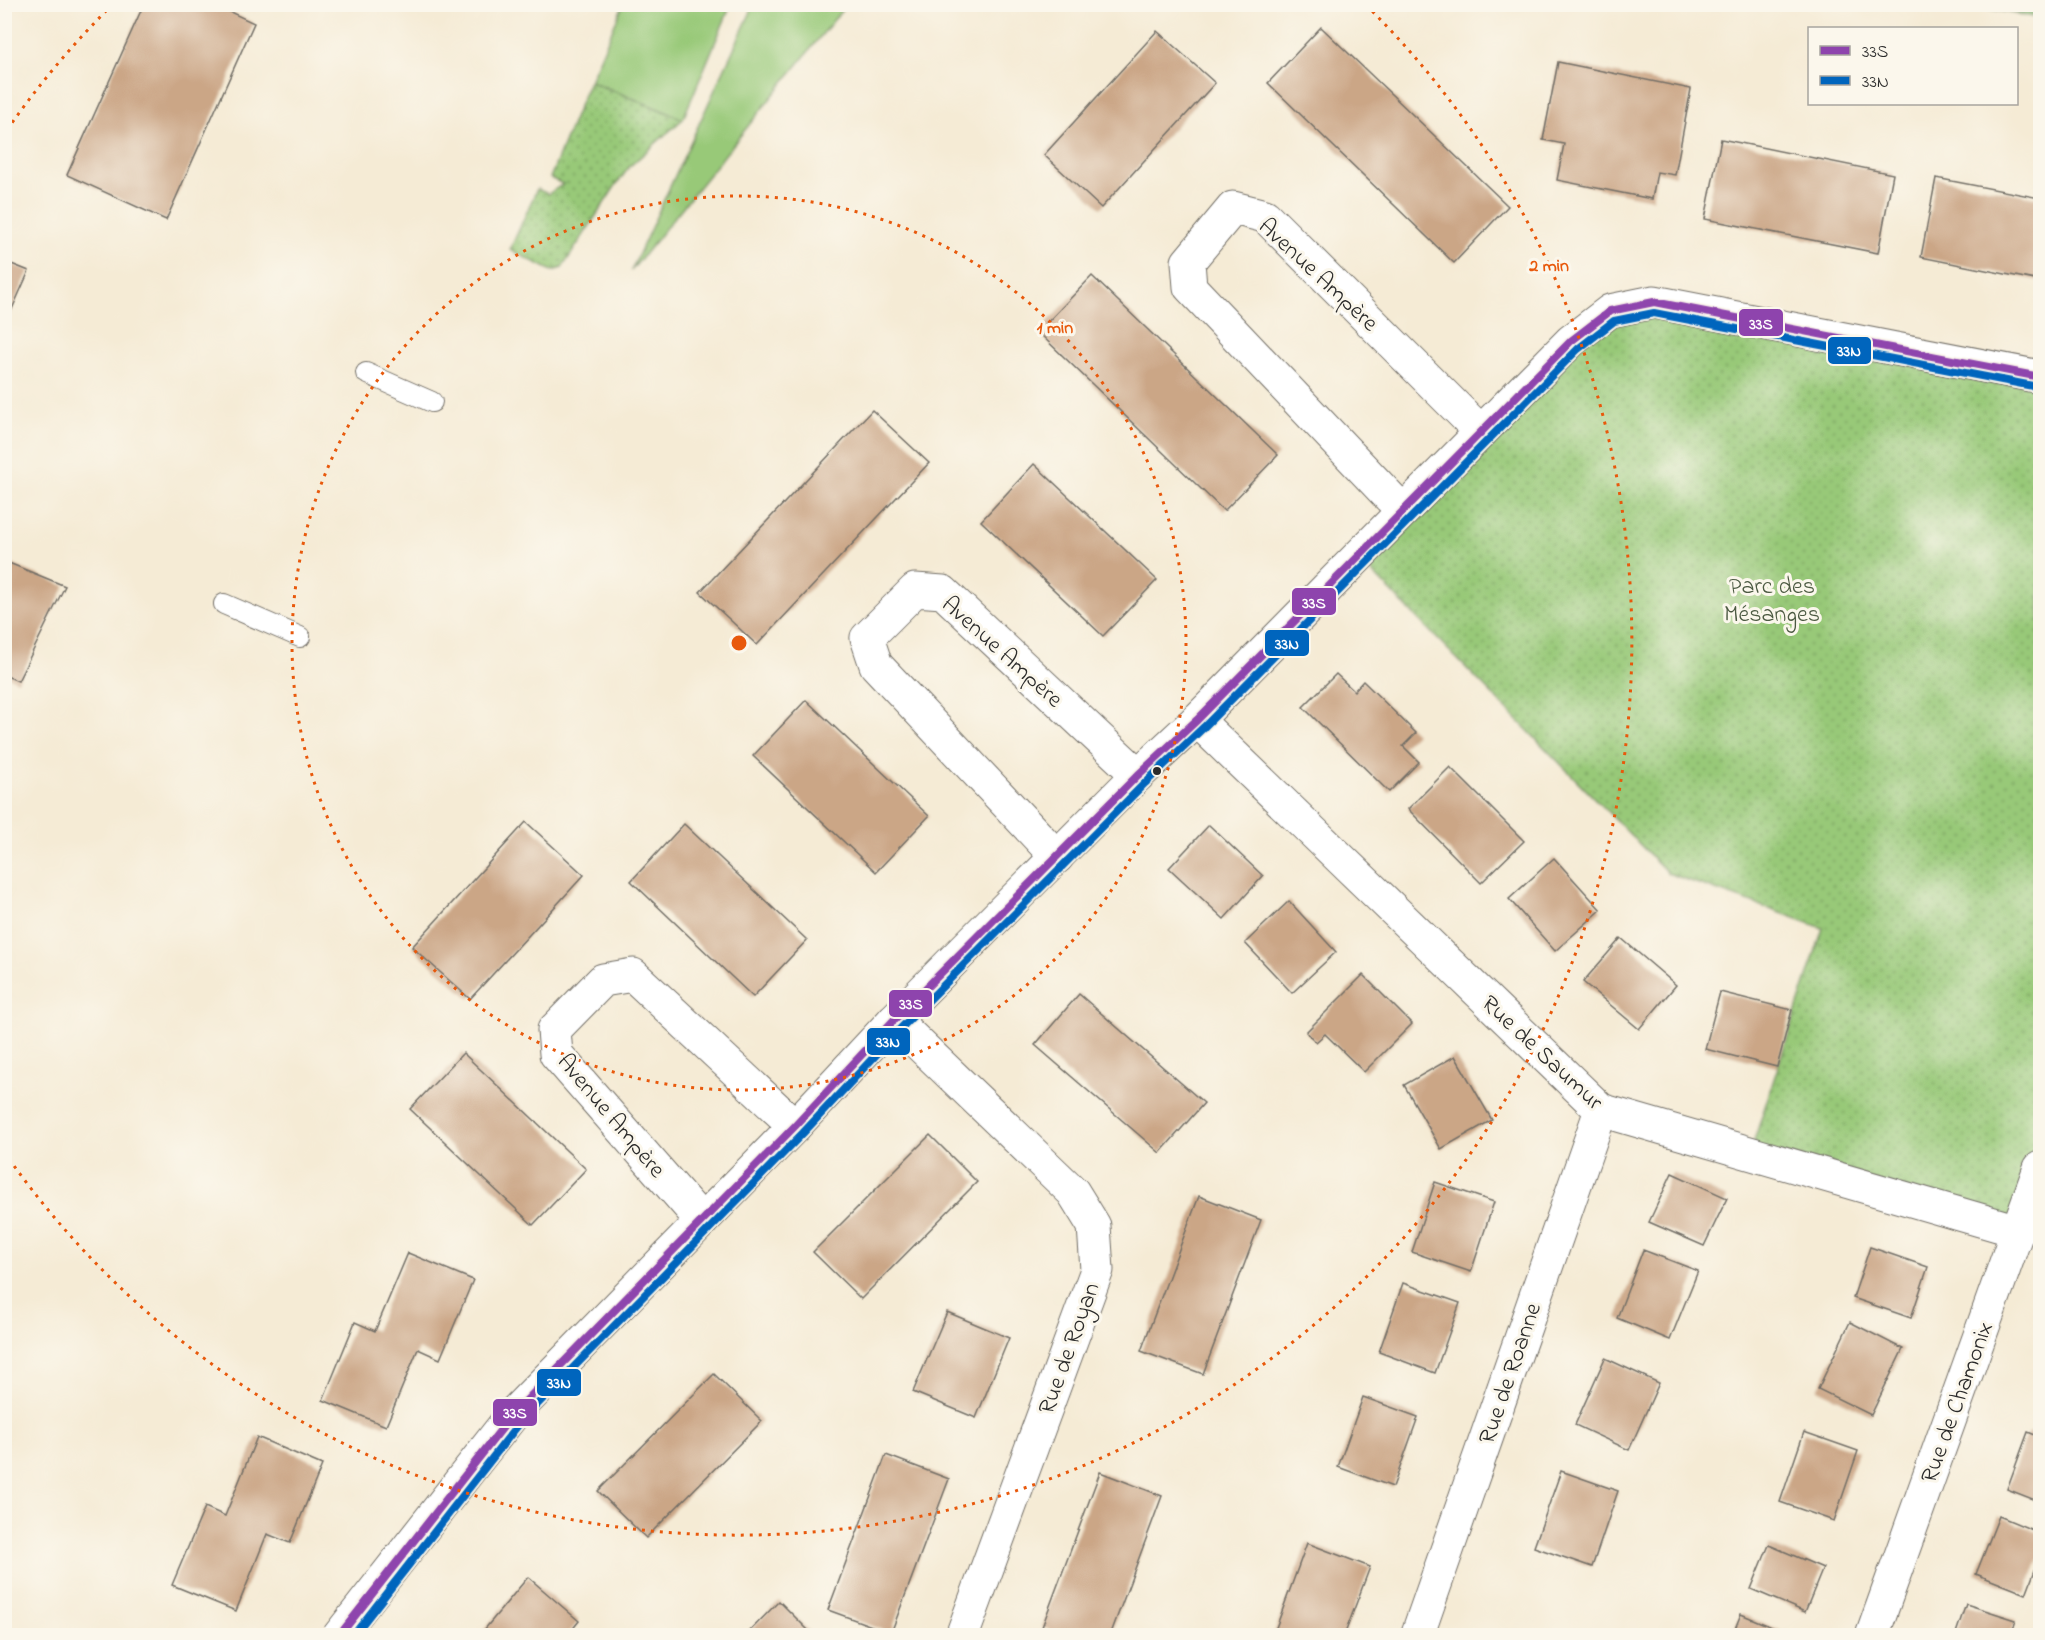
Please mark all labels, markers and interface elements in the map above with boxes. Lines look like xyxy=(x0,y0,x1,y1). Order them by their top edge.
legend xyxy=(1808,27,2018,105)
text: 33S xyxy=(1862,40,1888,66)
text: 33N xyxy=(1862,70,1889,96)
street label: Avenue Ampère xyxy=(1249,211,1385,341)
text: 2 min xyxy=(1528,254,1569,280)
line badge: 33S xyxy=(1738,308,1784,337)
text: 33S xyxy=(1748,313,1773,337)
text: 1 min xyxy=(1037,316,1073,342)
line badge: 33N xyxy=(1827,336,1872,365)
text: 33N xyxy=(1836,340,1861,364)
park label: Parc des Mésanges xyxy=(1724,570,1820,633)
line badge: 33S xyxy=(1291,587,1337,616)
street label: Avenue Ampère xyxy=(933,589,1070,717)
text: 33S xyxy=(1301,592,1326,616)
line badge: 33N xyxy=(1264,629,1310,657)
centre of rings xyxy=(729,633,749,653)
text: 33N xyxy=(1274,633,1299,657)
unlabelled marker xyxy=(1151,765,1163,777)
street label: Rue de Saumur xyxy=(1472,988,1611,1120)
line badge: 33S xyxy=(888,989,933,1018)
text: 33S xyxy=(898,993,923,1017)
line badge: 33N xyxy=(866,1027,911,1056)
text: 33N xyxy=(875,1031,900,1055)
street label: Avenue Ampère xyxy=(547,1047,673,1187)
street label: Rue de Royan xyxy=(1030,1278,1111,1420)
street label: Rue de Roanne xyxy=(1471,1298,1552,1449)
street label: Rue de Chamonix xyxy=(1913,1317,2004,1488)
line badge: 33N xyxy=(536,1368,582,1397)
text: 33N xyxy=(546,1372,571,1396)
line badge: 33S xyxy=(492,1398,538,1427)
text: 33S xyxy=(502,1402,527,1426)

